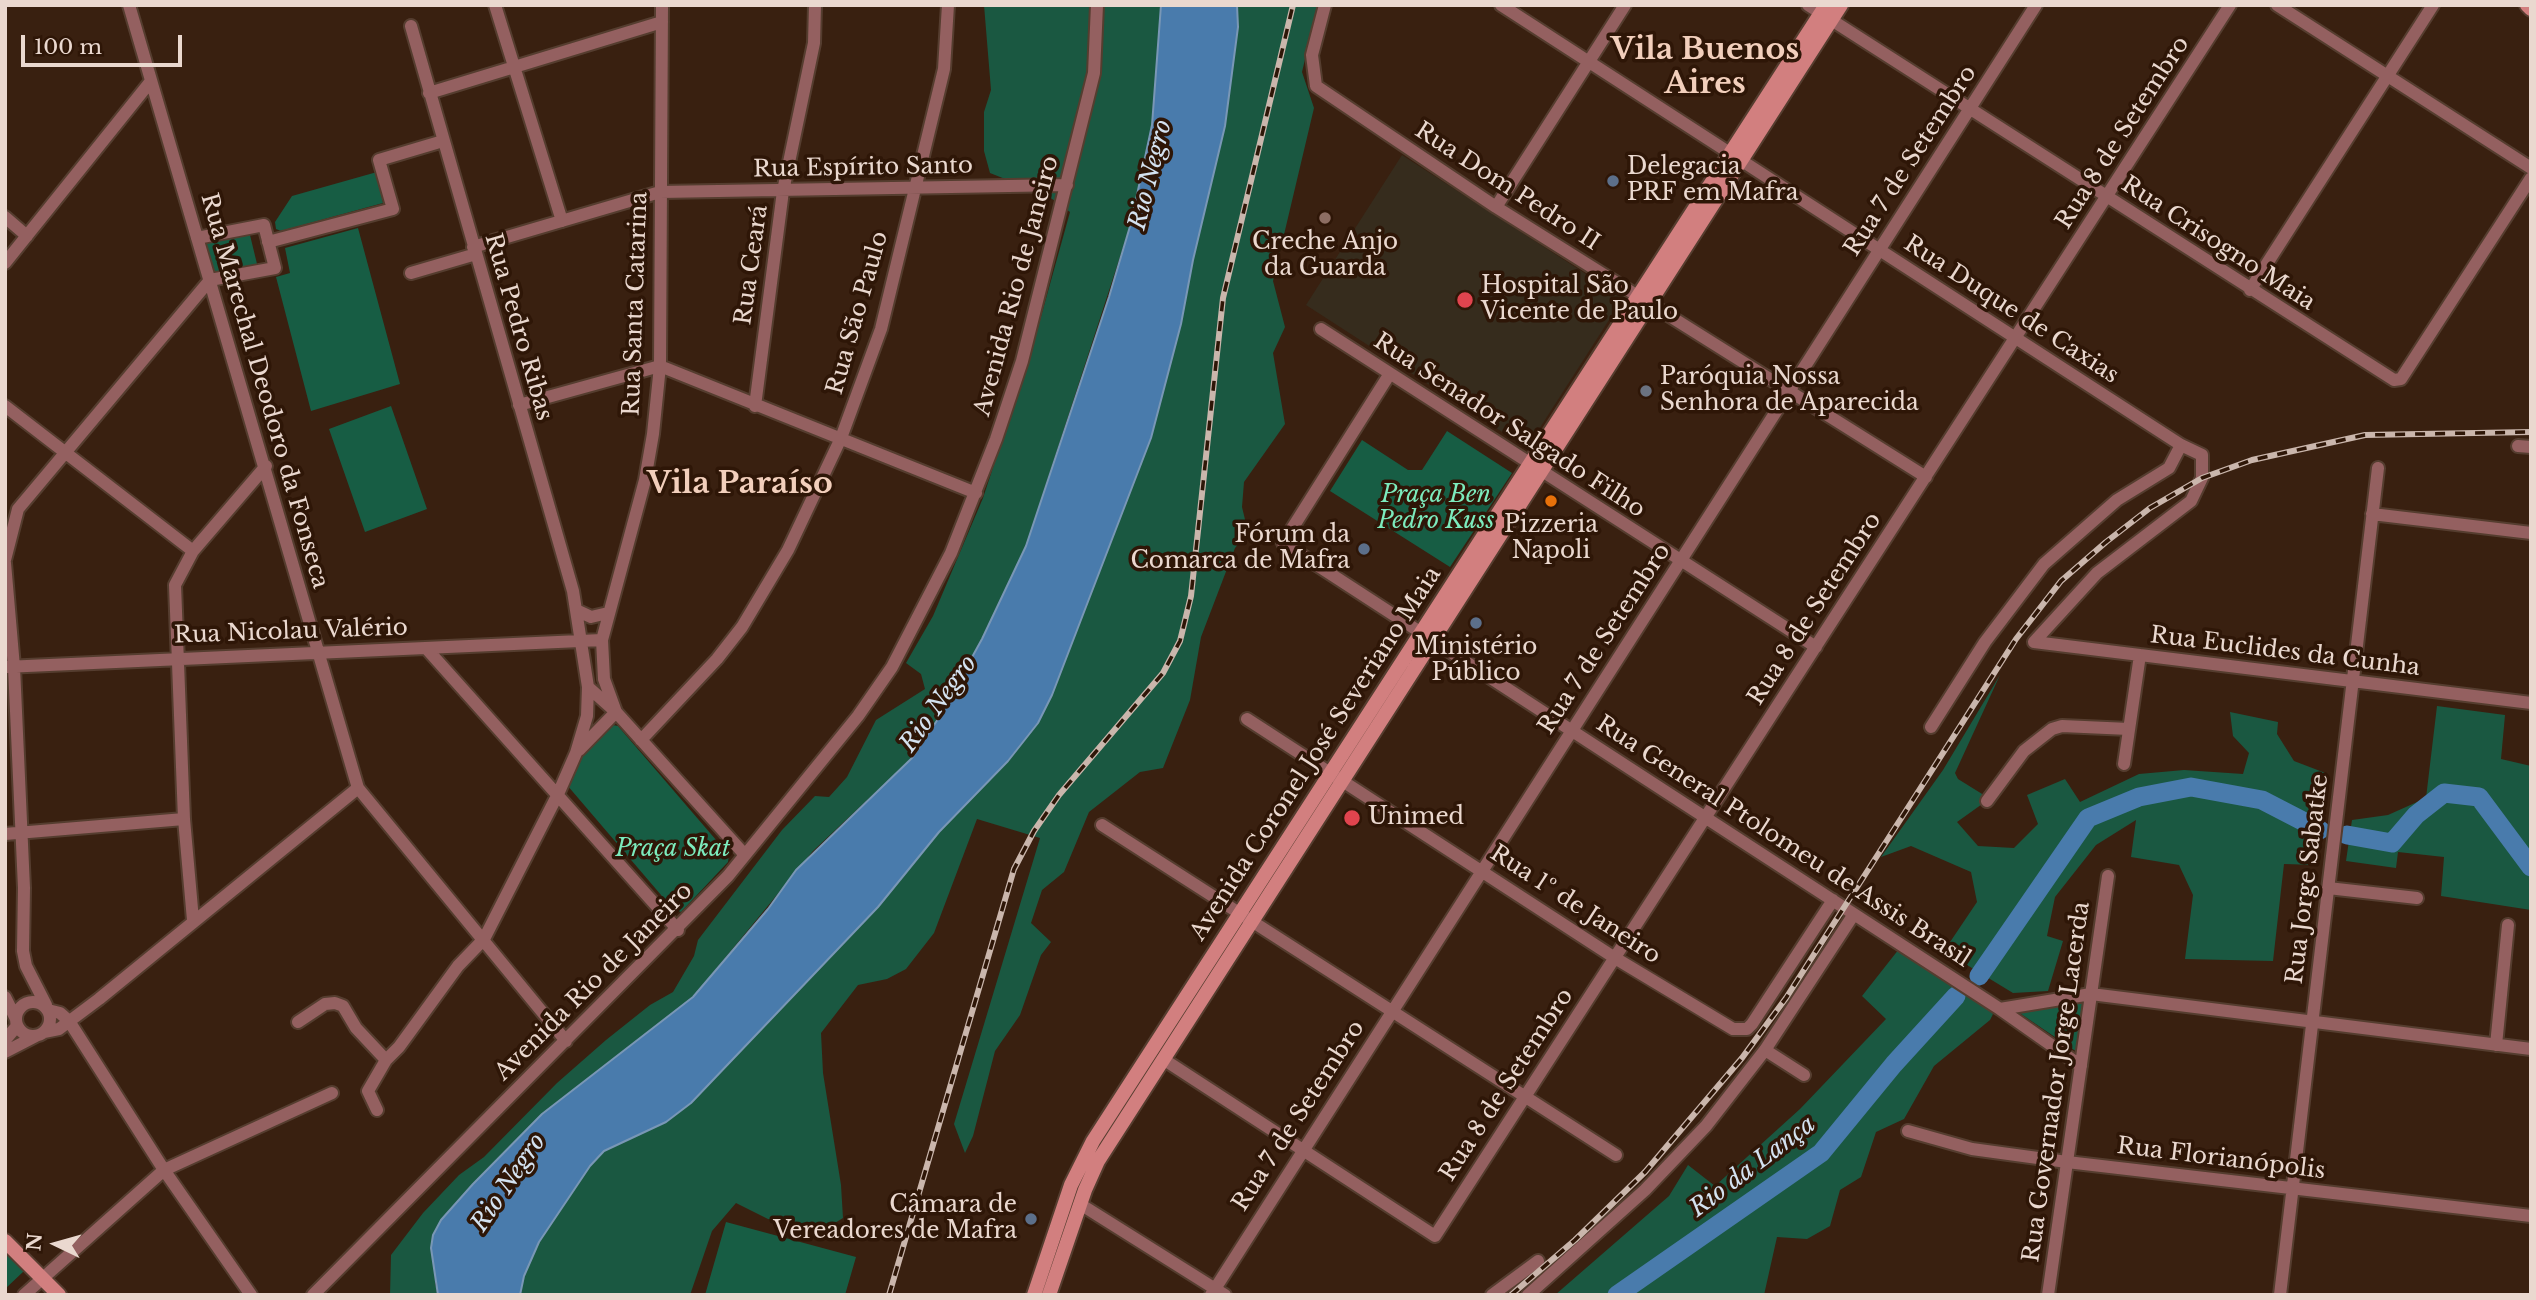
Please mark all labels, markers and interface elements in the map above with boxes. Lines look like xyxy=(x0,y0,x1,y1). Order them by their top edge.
scale bar xyxy=(24,21,186,65)
street label: Rua 8 de Setembro xyxy=(2050,32,2196,234)
district label: Vila Buenos Aires xyxy=(1611,33,1799,104)
text: 100 m xyxy=(34,34,102,60)
street label: Rua 7 de Setembro xyxy=(1839,61,1983,261)
water label: Rio Negro xyxy=(1123,117,1179,233)
street label: Rua Dom Pedro II xyxy=(1409,117,1605,257)
street label: Rua Espírito Santo xyxy=(753,152,973,184)
street label: Avenida Rio de Janeiro xyxy=(969,153,1065,419)
place label: Delegacia PRF em Mafra xyxy=(1627,154,1798,208)
street label: Rua Crisogno Maia xyxy=(2116,171,2320,317)
marker: Delegacia PRF em Mafra xyxy=(1605,173,1621,189)
street label: Rua Marechal Deodoro da Fonseca xyxy=(194,190,334,592)
street label: Rua Santa Catarina xyxy=(618,191,654,417)
street label: Rua Ceará xyxy=(730,203,774,327)
marker: Creche Anjo da Guarda xyxy=(1317,210,1333,226)
street label: Rua São Paulo xyxy=(822,228,894,398)
place label: Creche Anjo da Guarda xyxy=(1252,229,1398,283)
street label: Rua Pedro Ribas xyxy=(478,230,558,424)
street label: Rua Duque de Caxias xyxy=(1899,230,2123,390)
place label: Hospital São Vicente de Paulo xyxy=(1481,273,1678,327)
marker: Hospital São Vicente de Paulo xyxy=(1455,290,1475,310)
street label: Rua Senador Salgado Filho xyxy=(1368,328,1650,524)
place label: Paróquia Nossa Senhora de Aparecida xyxy=(1660,364,1919,418)
marker: Paróquia Nossa Senhora de Aparecida xyxy=(1638,383,1654,399)
district label: Vila Paraíso xyxy=(647,467,833,503)
park label: Praça Ben Pedro Kuss xyxy=(1377,482,1495,536)
marker: Pizzeria Napoli xyxy=(1543,493,1559,509)
street label: Rua 8 de Setembro xyxy=(1742,508,1888,710)
place label: Pizzeria Napoli xyxy=(1504,512,1598,566)
place label: Fórum da Comarca de Mafra xyxy=(1130,522,1350,576)
street label: Rua 7 de Setembro xyxy=(1533,539,1677,739)
marker: Fórum da Comarca de Mafra xyxy=(1356,541,1372,557)
street label: Avenida Coronel José Severiano Maia xyxy=(1185,562,1447,946)
street label: Rua Nicolau Valério xyxy=(174,614,408,650)
marker: Ministério Público xyxy=(1468,615,1484,631)
street label: Rua Euclides da Cunha xyxy=(2149,622,2421,682)
place label: Ministério Público xyxy=(1415,634,1537,688)
water label: Rio Negro xyxy=(894,650,984,758)
street label: Rua General Ptolomeu de Assis Brasil xyxy=(1591,710,1975,974)
street label: Rua Jorge Sabatke xyxy=(2281,772,2335,986)
place label: Unimed xyxy=(1368,804,1464,832)
marker: Unimed xyxy=(1342,808,1362,828)
park label: Praça Skat xyxy=(616,836,730,864)
street label: Rua 1º de Janeiro xyxy=(1485,840,1665,970)
street label: Avenida Rio de Janeiro xyxy=(489,877,699,1087)
street label: Rua Governador Jorge Lacerda xyxy=(2018,900,2096,1264)
street label: Rua 8 de Setembro xyxy=(1434,984,1580,1186)
street label: Rua 7 de Setembro xyxy=(1227,1016,1371,1216)
water label: Rio da Lança xyxy=(1684,1110,1822,1224)
water label: Rio Negro xyxy=(466,1128,552,1238)
street label: Rua Florianópolis xyxy=(2115,1133,2327,1185)
place label: Câmara de Vereadores de Mafra xyxy=(773,1192,1017,1246)
north arrow xyxy=(21,1209,91,1279)
marker: Câmara de Vereadores de Mafra xyxy=(1023,1211,1039,1227)
text: N xyxy=(22,1232,47,1252)

